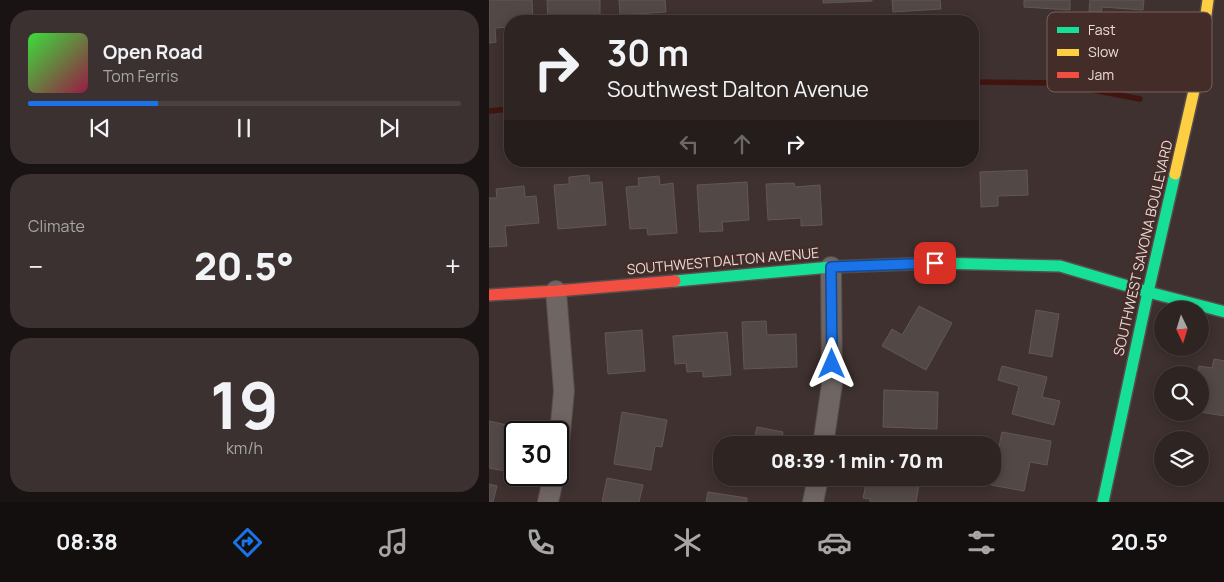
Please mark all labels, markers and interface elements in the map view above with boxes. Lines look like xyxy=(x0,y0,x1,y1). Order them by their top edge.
legend xyxy=(1047,12,1212,92)
text: Fast xyxy=(1088,20,1116,39)
text: 30 m xyxy=(607,29,689,77)
icon: right xyxy=(524,35,589,100)
text: Open Road xyxy=(103,39,203,65)
text: Slow xyxy=(1088,42,1119,61)
text: Tom Ferris xyxy=(103,65,178,87)
text: Jam xyxy=(1088,65,1114,84)
text: Southwest Dalton Avenue xyxy=(607,74,869,104)
icon: previous xyxy=(86,114,114,142)
icon: pause xyxy=(230,114,258,142)
icon: next xyxy=(375,114,403,142)
icon: left xyxy=(675,130,703,158)
icon: ahead xyxy=(728,130,756,158)
icon: right xyxy=(781,130,809,158)
street label: SOUTHWEST SAVONA BOULEVARD xyxy=(1108,138,1177,358)
text: Climate xyxy=(28,215,85,237)
text: 20.5° xyxy=(194,239,294,291)
pin xyxy=(914,242,956,284)
street label: SOUTHWEST DALTON AVENUE xyxy=(626,243,820,278)
text: − xyxy=(28,247,43,285)
text: + xyxy=(445,247,461,285)
icon: arrive xyxy=(921,249,949,277)
north arrow xyxy=(1154,301,1209,356)
map controls xyxy=(1154,301,1209,486)
position arrow xyxy=(805,337,857,389)
text: 19 xyxy=(210,360,279,449)
button: search xyxy=(1154,366,1209,421)
speed limit sign: 30 xyxy=(504,421,569,486)
button: layers xyxy=(1154,431,1209,486)
text: km/h xyxy=(226,437,263,459)
text: 08:39 · 1 min · 70 m xyxy=(771,448,943,474)
icon: directions xyxy=(230,525,265,560)
icon: music xyxy=(376,525,411,560)
icon: phone xyxy=(523,525,558,560)
icon: climate xyxy=(670,525,705,560)
icon: car xyxy=(817,525,852,560)
icon: filters xyxy=(964,525,999,560)
text: 08:38 xyxy=(56,527,118,557)
text: 20.5° xyxy=(1111,527,1168,557)

